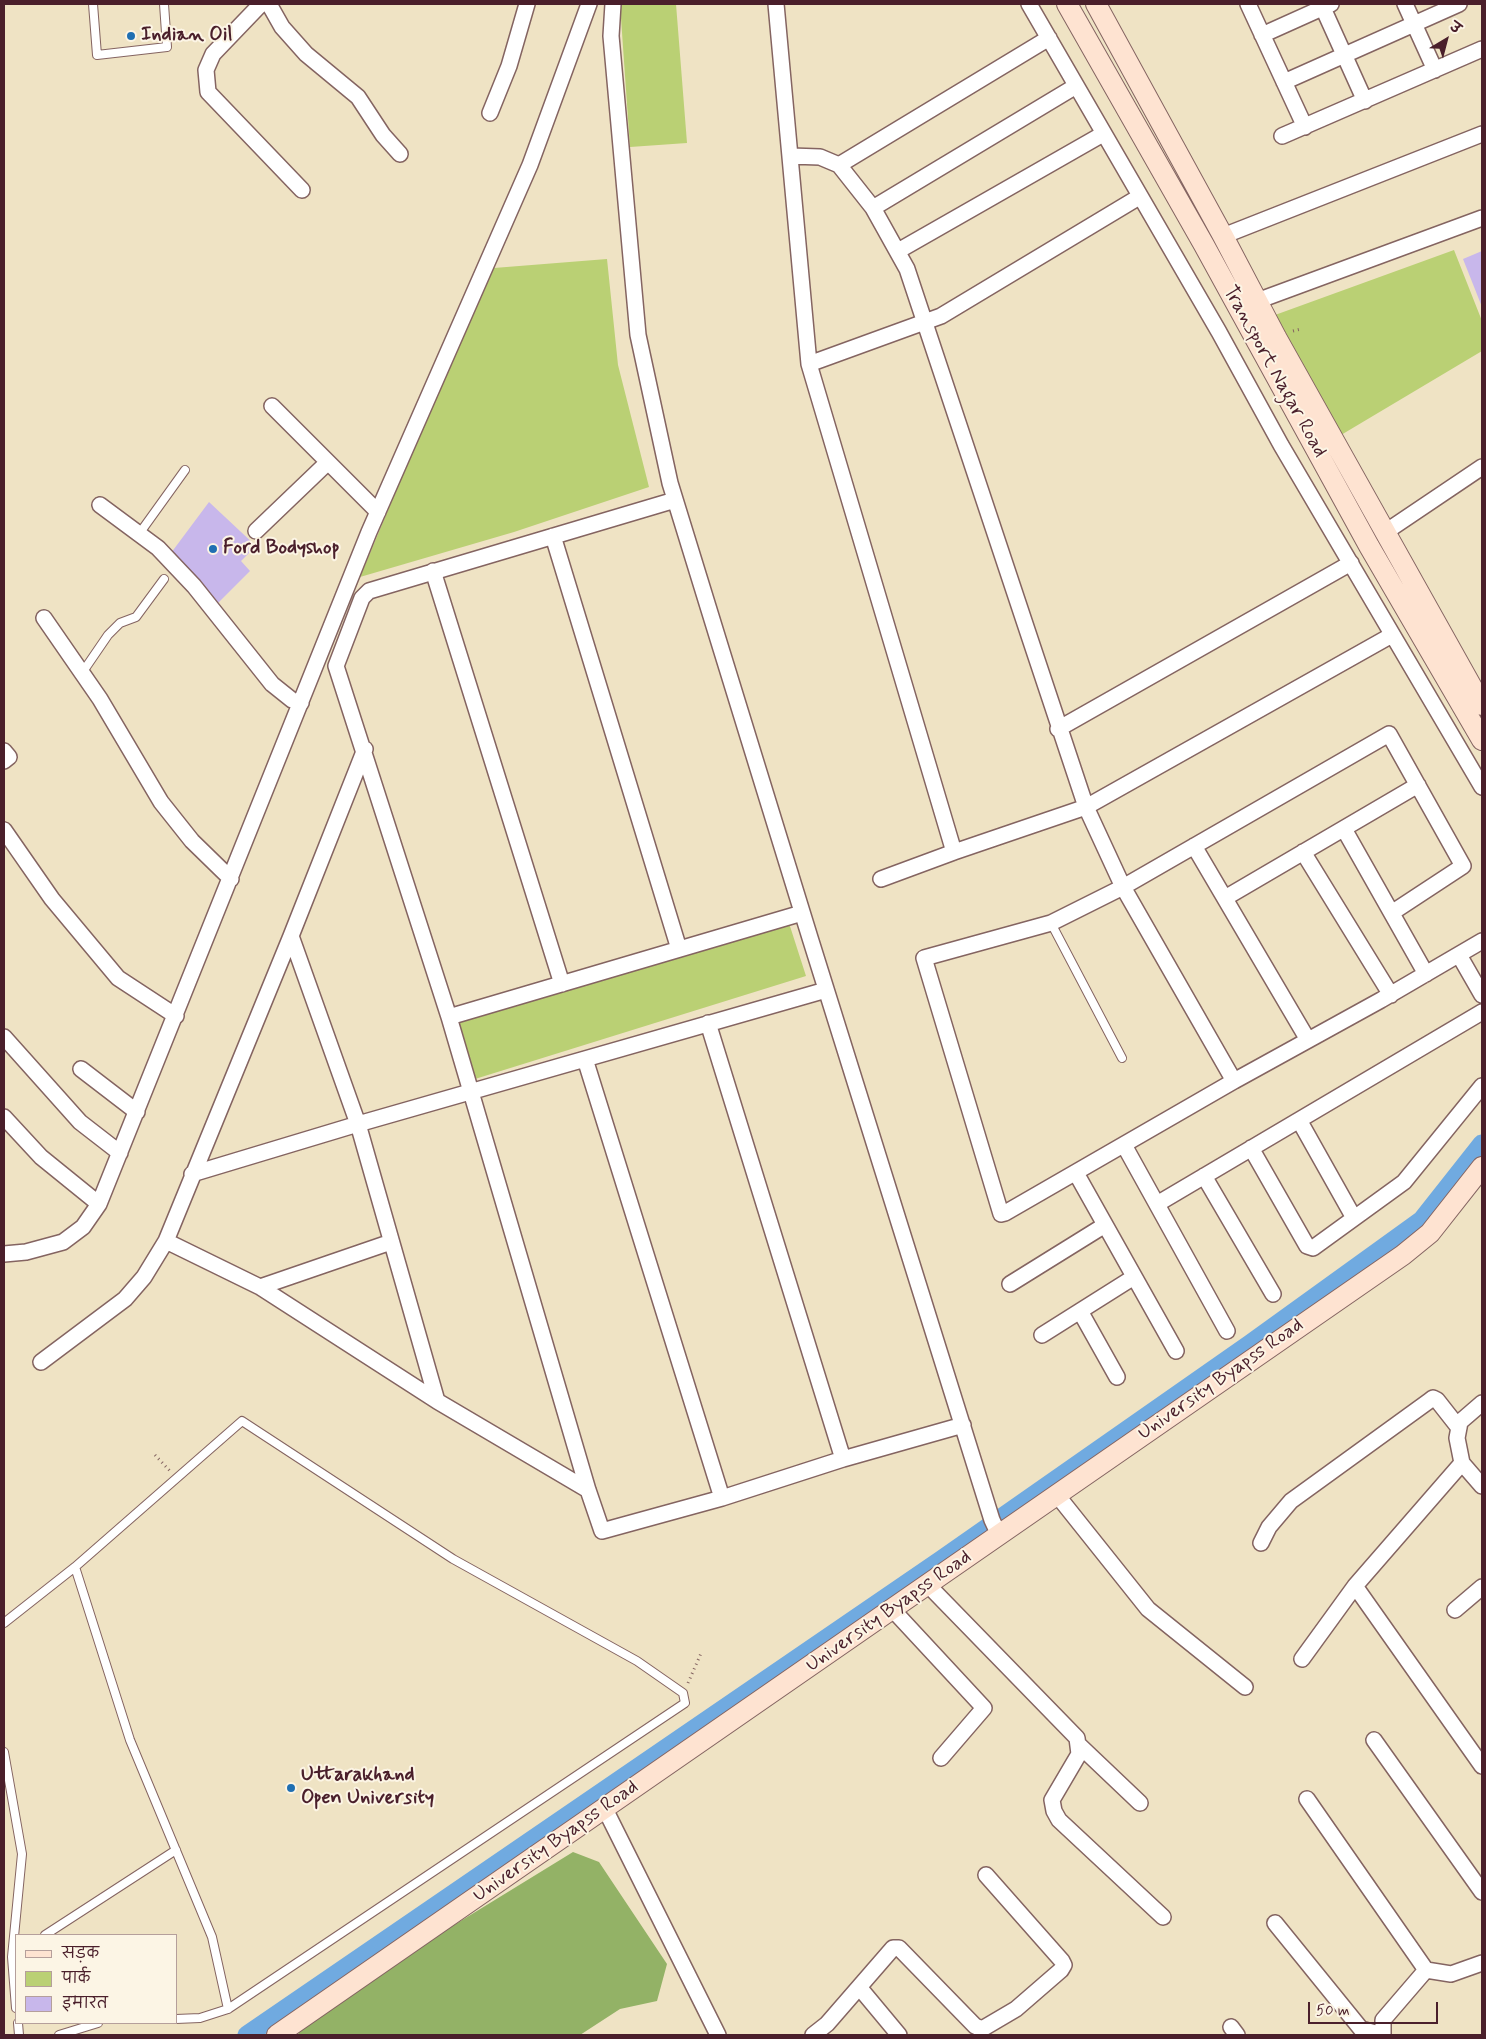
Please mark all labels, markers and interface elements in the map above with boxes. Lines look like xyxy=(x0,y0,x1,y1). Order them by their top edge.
north arrow xyxy=(1421,15,1471,65)
text: उ xyxy=(1446,18,1464,38)
place label: Indian Oil xyxy=(141,24,232,48)
marker: Indian Oil xyxy=(125,30,137,42)
street label: Transport Nagar Road xyxy=(1217,282,1331,462)
place label: Ford Bodyshop xyxy=(223,537,340,561)
marker: Ford Bodyshop xyxy=(207,543,219,555)
street label: University Byapss Road xyxy=(1134,1314,1308,1446)
street label: University Byapss Road xyxy=(802,1546,976,1678)
place label: Uttarakhand Open University xyxy=(301,1764,434,1811)
street label: University Byapss Road xyxy=(469,1776,643,1908)
marker: Uttarakhand Open University xyxy=(285,1782,297,1794)
legend xyxy=(15,1934,178,2024)
text: सड़क xyxy=(62,1944,99,1964)
text: पार्क xyxy=(62,1969,90,1989)
scale bar xyxy=(1311,1992,1441,2024)
text: इमारत xyxy=(62,1994,108,2014)
text: 50 m xyxy=(1316,2001,1350,2021)

